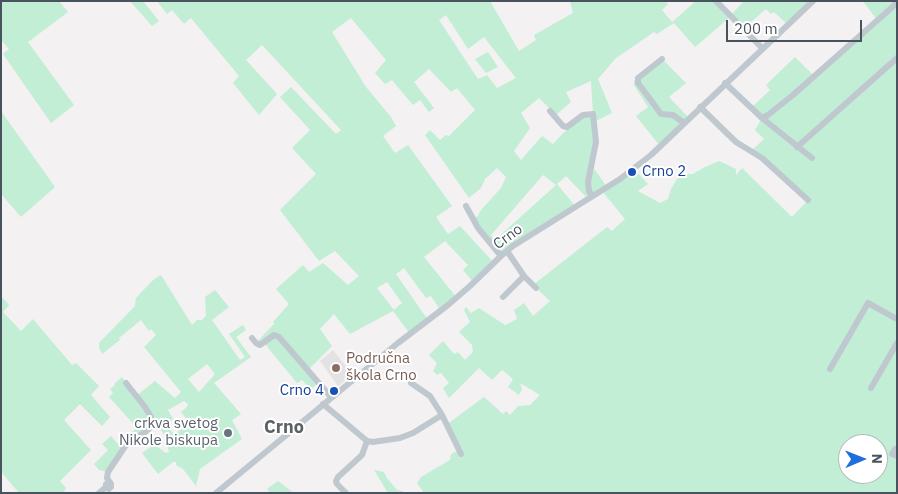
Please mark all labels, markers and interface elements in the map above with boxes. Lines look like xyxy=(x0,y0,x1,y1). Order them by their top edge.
scale bar xyxy=(728,10,864,42)
text: 200 m xyxy=(734,19,778,38)
place label: Crno 2 xyxy=(642,163,686,181)
marker: Crno 2 xyxy=(626,166,638,178)
street label: Crno xyxy=(490,220,526,254)
place label: Područna škola Crno xyxy=(346,350,417,385)
marker: Područna škola Crno xyxy=(330,362,342,374)
place label: Crno 4 xyxy=(280,382,324,400)
marker: Crno 4 xyxy=(328,385,340,397)
place label: crkva svetog Nikole biskupa xyxy=(119,415,218,450)
district label: Crno xyxy=(264,417,304,439)
marker: crkva svetog Nikole biskupa xyxy=(222,427,234,439)
north arrow xyxy=(838,434,888,484)
text: N xyxy=(868,454,886,464)

